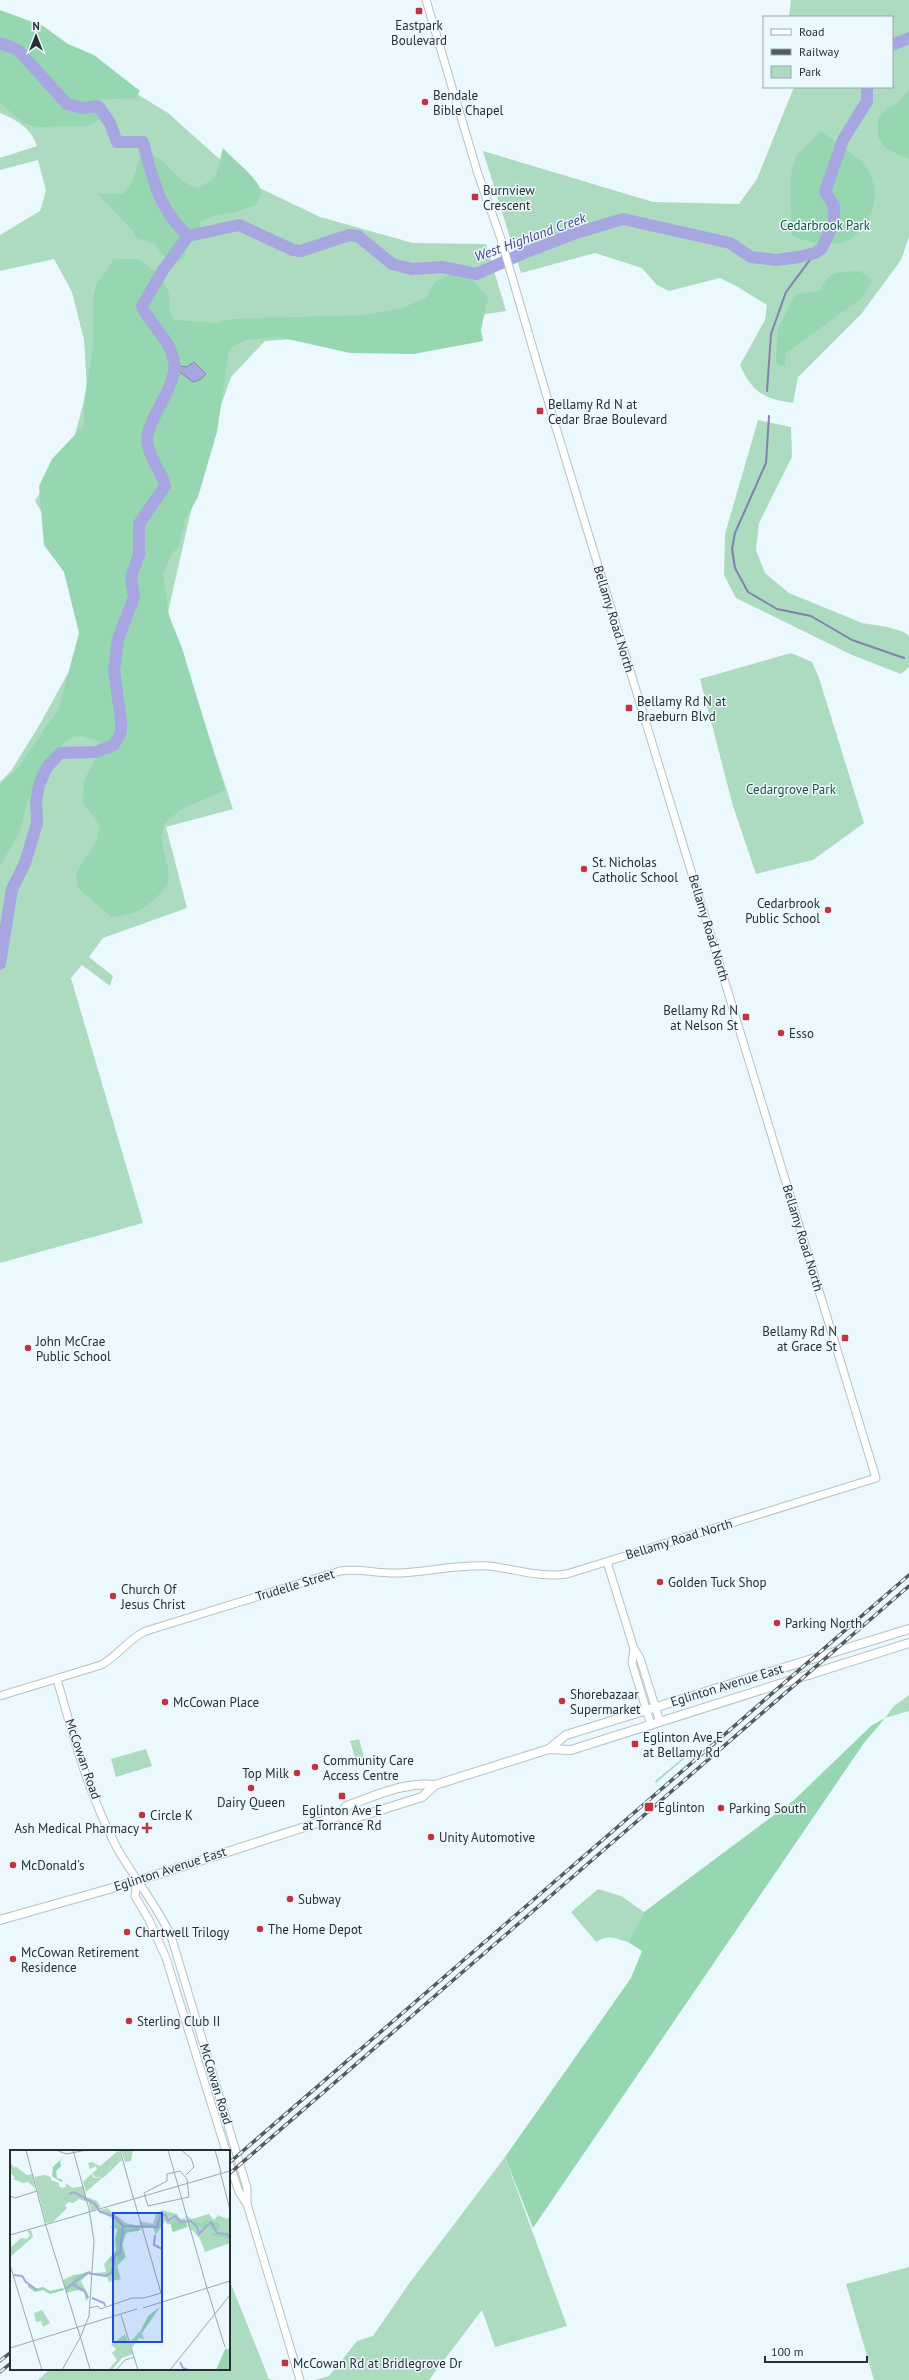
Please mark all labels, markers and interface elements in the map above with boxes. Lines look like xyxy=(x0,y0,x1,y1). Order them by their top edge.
marker: Eastpark Boulevard xyxy=(414,6,424,16)
north arrow xyxy=(16,16,56,56)
legend xyxy=(763,16,893,88)
place label: Eastpark Boulevard xyxy=(391,17,447,49)
text: N xyxy=(32,19,40,33)
text: Road xyxy=(799,24,824,39)
text: Railway xyxy=(799,44,839,59)
text: Park xyxy=(799,64,821,79)
place label: Bendale Bible Chapel xyxy=(433,87,504,119)
marker: Bendale Bible Chapel xyxy=(420,97,430,107)
place label: Burnview Crescent xyxy=(483,182,535,214)
marker: Burnview Crescent xyxy=(470,192,480,202)
water label: West Highland Creek xyxy=(472,208,589,266)
park label: Cedarbrook Park xyxy=(780,217,871,234)
place label: Bellamy Rd N at Cedar Brae Boulevard xyxy=(548,396,667,428)
marker: Bellamy Rd N at Cedar Brae Boulevard xyxy=(535,406,545,416)
street label: Bellamy Road North xyxy=(590,563,638,675)
place label: Bellamy Rd N at Braeburn Blvd xyxy=(637,693,727,725)
marker: Bellamy Rd N at Braeburn Blvd xyxy=(624,703,634,713)
park label: Cedargrove Park xyxy=(746,781,837,798)
place label: St. Nicholas Catholic School xyxy=(592,854,678,886)
marker: St. Nicholas Catholic School xyxy=(579,864,589,874)
street label: Bellamy Road North xyxy=(685,872,733,984)
place label: Cedarbrook Public School xyxy=(745,895,821,927)
marker: Cedarbrook Public School xyxy=(823,905,833,915)
place label: Bellamy Rd N at Nelson St xyxy=(663,1002,739,1034)
marker: Bellamy Rd N at Nelson St xyxy=(741,1012,751,1022)
place label: Esso xyxy=(789,1025,814,1042)
marker: Esso xyxy=(776,1028,786,1038)
street label: Bellamy Road North xyxy=(779,1182,827,1294)
place label: Bellamy Rd N at Grace St xyxy=(762,1323,838,1355)
place label: John McCrae Public School xyxy=(35,1333,111,1365)
marker: Bellamy Rd N at Grace St xyxy=(840,1333,850,1343)
marker: John McCrae Public School xyxy=(23,1343,33,1353)
street label: Bellamy Road North xyxy=(623,1515,735,1563)
street label: Trudelle Street xyxy=(253,1565,337,1605)
place label: Golden Tuck Shop xyxy=(668,1574,767,1591)
marker: Golden Tuck Shop xyxy=(655,1577,665,1587)
place label: Church Of Jesus Christ xyxy=(120,1581,186,1613)
marker: Church Of Jesus Christ xyxy=(108,1591,118,1601)
place label: Parking North xyxy=(785,1615,862,1632)
marker: Parking North xyxy=(772,1618,782,1628)
street label: Eglinton Avenue East xyxy=(669,1660,786,1710)
place label: Shorebazaar Supermarket xyxy=(570,1686,641,1718)
place label: McCowan Place xyxy=(173,1694,259,1711)
marker: Shorebazaar Supermarket xyxy=(557,1696,567,1706)
marker: McCowan Place xyxy=(160,1697,170,1707)
street label: McCowan Road xyxy=(61,1716,105,1802)
place label: Eglinton Ave E at Bellamy Rd xyxy=(643,1729,723,1761)
marker: Eglinton Ave E at Bellamy Rd xyxy=(630,1739,640,1749)
place label: Community Care Access Centre xyxy=(323,1752,414,1784)
marker: Community Care Access Centre xyxy=(310,1762,320,1772)
place label: Top Milk xyxy=(242,1765,290,1782)
marker: Top Milk xyxy=(292,1768,302,1778)
marker: Dairy Queen xyxy=(246,1783,256,1793)
marker: Eglinton Ave E at Torrance Rd xyxy=(337,1791,347,1801)
place label: Dairy Queen xyxy=(217,1794,285,1811)
place label: Eglinton xyxy=(658,1799,705,1816)
place label: Parking South xyxy=(729,1800,806,1817)
marker: Eglinton xyxy=(643,1801,655,1813)
place label: Eglinton Ave E at Torrance Rd xyxy=(302,1802,382,1834)
marker: Parking South xyxy=(716,1803,726,1813)
place label: Circle K xyxy=(150,1807,193,1824)
marker: Circle K xyxy=(137,1810,147,1820)
place label: Ash Medical Pharmacy xyxy=(14,1820,139,1837)
marker: Ash Medical Pharmacy xyxy=(142,1823,152,1833)
place label: Unity Automotive xyxy=(439,1829,535,1846)
marker: Unity Automotive xyxy=(426,1832,436,1842)
street label: Eglinton Avenue East xyxy=(112,1843,229,1895)
place label: McDonald's xyxy=(21,1857,84,1874)
marker: McDonald's xyxy=(8,1860,18,1870)
place label: Subway xyxy=(298,1891,341,1908)
marker: Subway xyxy=(285,1894,295,1904)
place label: The Home Depot xyxy=(268,1921,363,1938)
place label: Chartwell Trilogy xyxy=(135,1924,229,1941)
marker: The Home Depot xyxy=(255,1924,265,1934)
marker: Chartwell Trilogy xyxy=(122,1927,132,1937)
place label: McCowan Retirement Residence xyxy=(21,1944,139,1976)
marker: McCowan Retirement Residence xyxy=(8,1954,18,1964)
place label: Sterling Club II xyxy=(137,2013,220,2030)
marker: Sterling Club II xyxy=(124,2016,134,2026)
street label: McCowan Road xyxy=(196,2041,236,2127)
inset map xyxy=(10,2150,230,2370)
scale bar xyxy=(765,2338,867,2364)
text: 100 m xyxy=(771,2344,804,2359)
place label: McCowan Rd at Bridlegrove Dr xyxy=(293,2355,463,2372)
marker: McCowan Rd at Bridlegrove Dr xyxy=(280,2358,290,2368)

